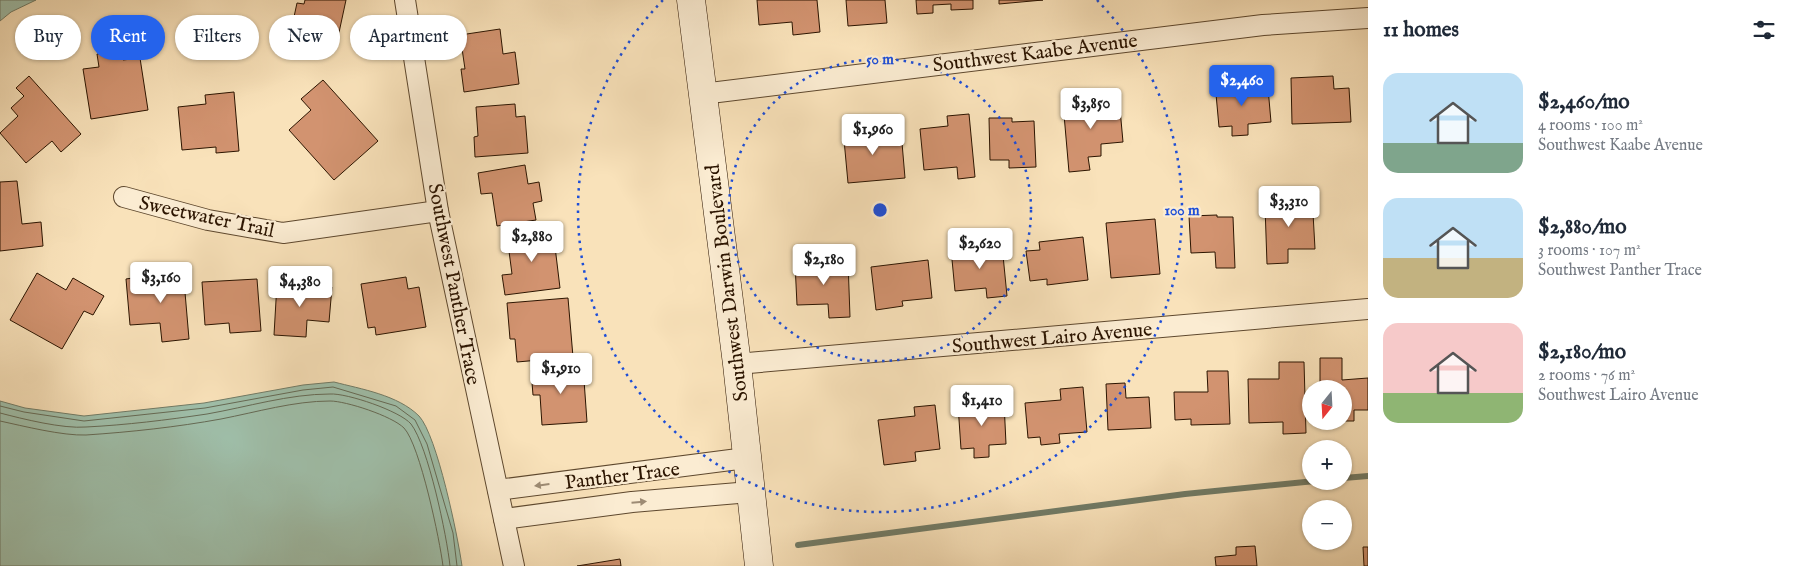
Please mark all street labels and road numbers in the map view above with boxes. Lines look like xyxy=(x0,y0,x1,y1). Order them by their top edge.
street label: Southwest Kaabe Avenue xyxy=(931,29,1139,78)
street label: Southwest Darwin Boulevard xyxy=(700,162,754,403)
street label: Southwest Panther Trace xyxy=(422,181,485,387)
street label: Sweetwater Trail xyxy=(137,191,277,244)
street label: Southwest Lairo Avenue xyxy=(951,317,1153,360)
street label: Panther Trace xyxy=(563,457,681,496)

